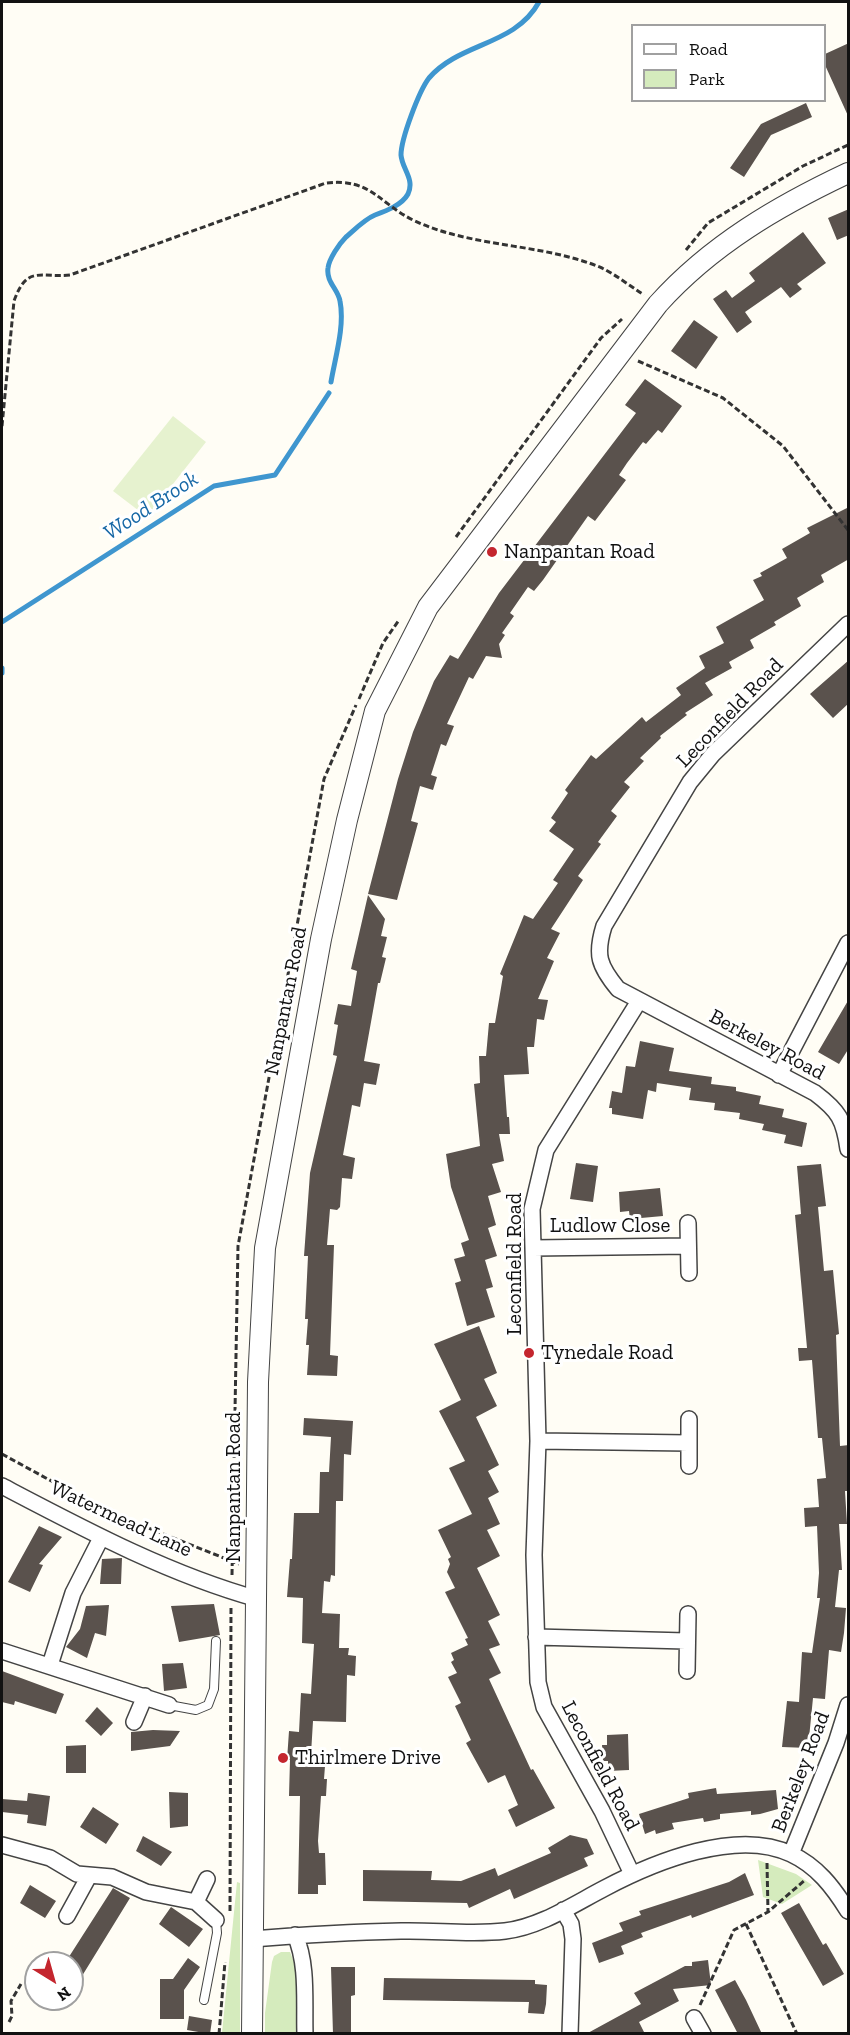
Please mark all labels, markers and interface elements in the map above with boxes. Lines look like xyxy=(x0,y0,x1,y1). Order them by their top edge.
legend xyxy=(631,24,826,102)
text: Road xyxy=(689,38,728,60)
text: Park xyxy=(689,68,725,90)
water label: Wood Brook xyxy=(99,466,203,546)
place label: Nanpantan Road xyxy=(504,539,655,565)
marker: Nanpantan Road xyxy=(485,545,499,559)
street label: Leconfield Road xyxy=(671,653,789,773)
street label: Nanpantan Road xyxy=(259,925,313,1077)
street label: Berkeley Road xyxy=(705,1004,829,1086)
street label: Leconfield Road xyxy=(502,1193,528,1335)
street label: Ludlow Close xyxy=(550,1213,670,1239)
place label: Tynedale Road xyxy=(541,1340,673,1366)
marker: Tynedale Road xyxy=(522,1346,536,1360)
street label: Nanpantan Road xyxy=(221,1412,247,1562)
street label: Watermead Lane xyxy=(46,1475,196,1563)
street label: Leconfield Road xyxy=(555,1697,645,1835)
street label: Berkeley Road xyxy=(766,1708,836,1836)
place label: Thirlmere Drive xyxy=(295,1745,441,1771)
marker: Thirlmere Drive xyxy=(276,1751,290,1765)
north arrow xyxy=(24,1951,84,2011)
text: N xyxy=(53,1983,75,2005)

